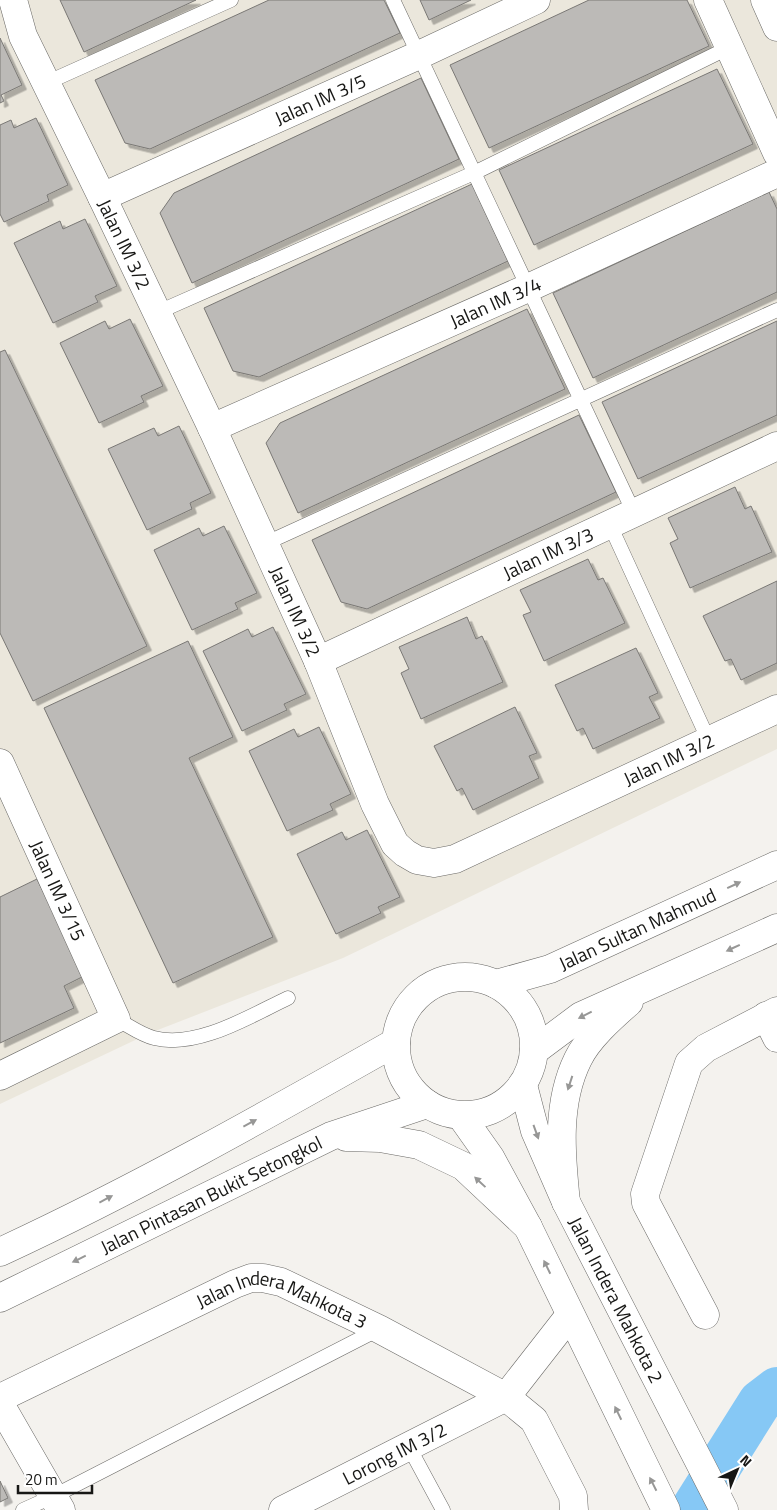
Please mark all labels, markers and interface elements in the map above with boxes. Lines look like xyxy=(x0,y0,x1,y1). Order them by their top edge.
street label: Jalan IM 3/5 xyxy=(270,66,370,132)
street label: Jalan IM 3/2 xyxy=(91,194,159,294)
street label: Jalan IM 3/4 xyxy=(445,269,546,335)
street label: Jalan IM 3/3 xyxy=(498,519,598,587)
street label: Jalan IM 3/2 xyxy=(263,561,329,661)
street label: Jalan IM 3/2 xyxy=(618,725,719,793)
street label: Jalan IM 3/15 xyxy=(23,835,94,945)
street label: Jalan Sultan Mahmud xyxy=(553,880,721,977)
one-way arrow xyxy=(727,880,741,888)
one-way arrow xyxy=(726,944,740,952)
one-way arrow xyxy=(578,1011,592,1019)
one-way arrow xyxy=(566,1075,573,1090)
one-way arrow xyxy=(243,1119,257,1127)
one-way arrow xyxy=(532,1125,540,1140)
street label: Jalan Pintasan Bukit Setongkol xyxy=(95,1128,327,1261)
one-way arrow xyxy=(474,1176,486,1188)
one-way arrow xyxy=(99,1195,114,1203)
street label: Jalan Indera Mahkota 2 xyxy=(562,1211,671,1388)
one-way arrow xyxy=(72,1255,86,1263)
one-way arrow xyxy=(543,1260,551,1274)
street label: Jalan Indera Mahkota 3 xyxy=(191,1263,372,1335)
one-way arrow xyxy=(614,1406,622,1420)
street label: Lorong IM 3/2 xyxy=(337,1414,452,1492)
north arrow xyxy=(712,1445,762,1495)
text: N xyxy=(736,1449,757,1471)
scale bar xyxy=(18,1462,91,1494)
text: 20 m xyxy=(25,1468,58,1491)
one-way arrow xyxy=(649,1476,657,1491)

